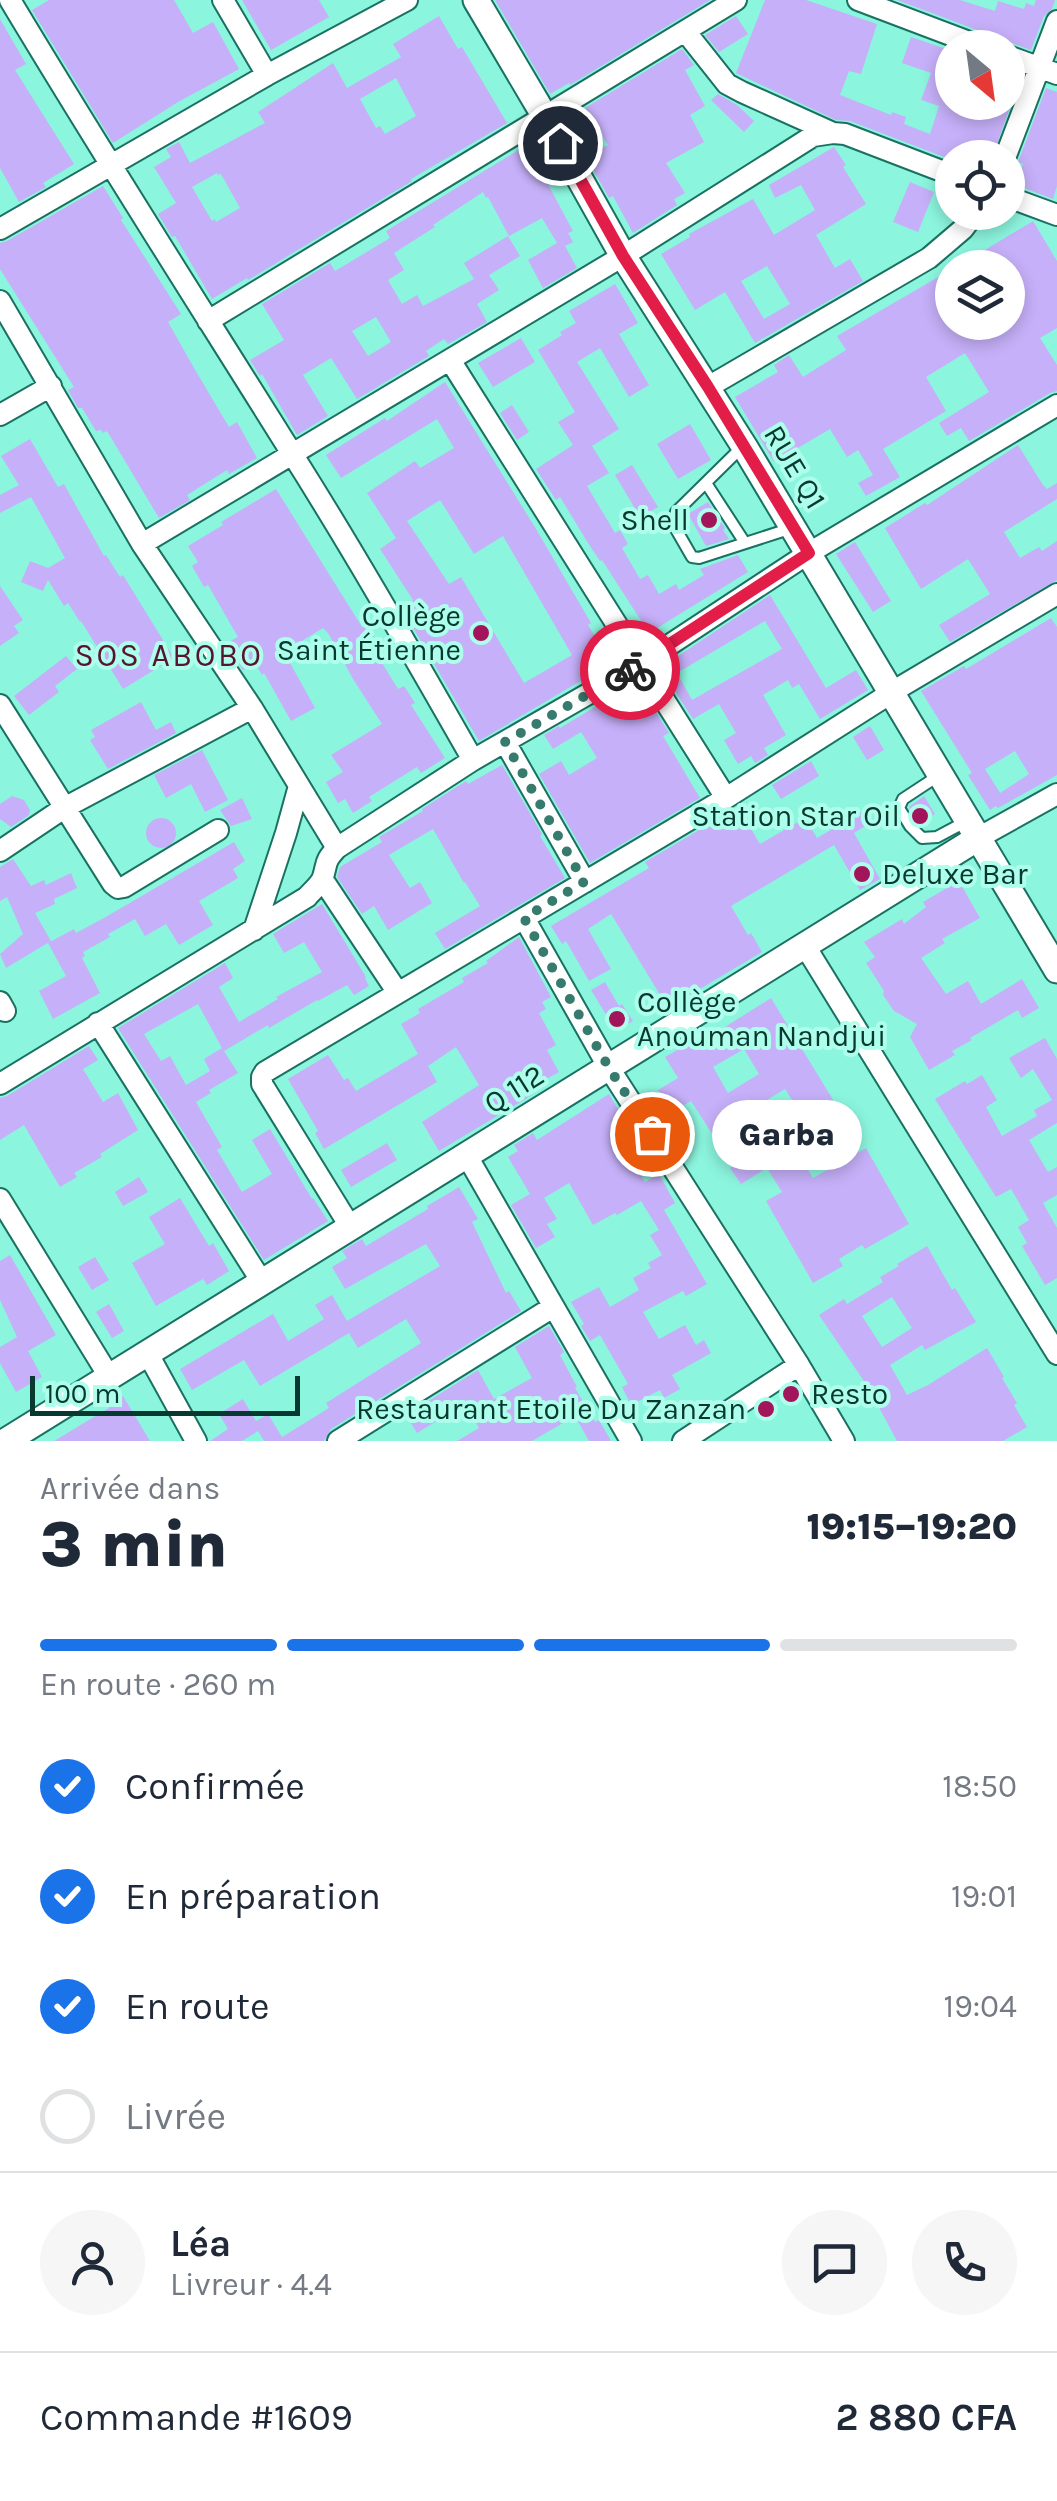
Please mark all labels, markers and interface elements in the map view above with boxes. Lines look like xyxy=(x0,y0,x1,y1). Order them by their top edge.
north arrow xyxy=(935,30,1025,120)
map controls xyxy=(935,30,1025,340)
pin xyxy=(518,101,603,186)
icon: home xyxy=(533,116,588,171)
button: locate xyxy=(935,140,1025,230)
button: layers xyxy=(935,250,1025,340)
street label: RUE Q1 xyxy=(756,419,834,515)
place label: Shell xyxy=(621,502,689,538)
marker: Shell xyxy=(698,509,720,531)
place label: Collège Saint Étienne xyxy=(277,598,461,668)
courier xyxy=(580,620,680,720)
marker: Collège Saint Étienne xyxy=(470,622,492,644)
district label: SOS ABOBO xyxy=(75,637,263,674)
icon: bike xyxy=(603,643,658,698)
place label: Station Star Oil xyxy=(692,798,900,834)
marker: Station Star Oil xyxy=(909,805,931,827)
place label: Deluxe Bar xyxy=(882,856,1028,892)
marker: Deluxe Bar xyxy=(851,863,873,885)
place label: Collège Anouman Nandjui xyxy=(637,984,886,1054)
marker: Collège Anouman Nandjui xyxy=(606,1008,628,1030)
street label: Q 112 xyxy=(477,1057,551,1121)
pin xyxy=(610,1092,695,1177)
callout: Garba xyxy=(712,1099,862,1169)
icon: bag xyxy=(625,1107,680,1162)
text: Garba xyxy=(739,1116,835,1153)
scale bar xyxy=(30,1371,300,1416)
place label: Resto xyxy=(811,1376,888,1412)
text: 100 m xyxy=(45,1377,120,1410)
marker: Resto xyxy=(780,1383,802,1405)
place label: Restaurant Etoile Du Zanzan xyxy=(356,1391,746,1427)
marker: Restaurant Etoile Du Zanzan xyxy=(755,1398,777,1420)
text: Arrivée dans xyxy=(40,1470,220,1507)
text: 19:15–19:20 xyxy=(806,1504,1017,1549)
text: 3 min xyxy=(40,1506,228,1582)
text: En route · 260 m xyxy=(40,1666,276,1703)
icon: check xyxy=(40,1759,95,1814)
text: Confirmée xyxy=(125,1764,305,1809)
text: 18:50 xyxy=(942,1768,1017,1805)
icon: check xyxy=(40,1869,95,1924)
text: En préparation xyxy=(125,1874,381,1919)
text: 19:01 xyxy=(951,1878,1017,1915)
icon: check xyxy=(40,1979,95,2034)
text: En route xyxy=(125,1984,270,2029)
text: 19:04 xyxy=(944,1988,1017,2025)
text: Livrée xyxy=(125,2094,226,2139)
button: person xyxy=(40,2210,145,2315)
button: chat xyxy=(782,2210,887,2315)
button: phone xyxy=(912,2210,1017,2315)
text: Léa xyxy=(170,2221,231,2266)
text: Livreur · 4.4 xyxy=(170,2266,332,2303)
text: Commande #1609 xyxy=(40,2395,353,2440)
text: 2 880 CFA xyxy=(835,2395,1017,2440)

